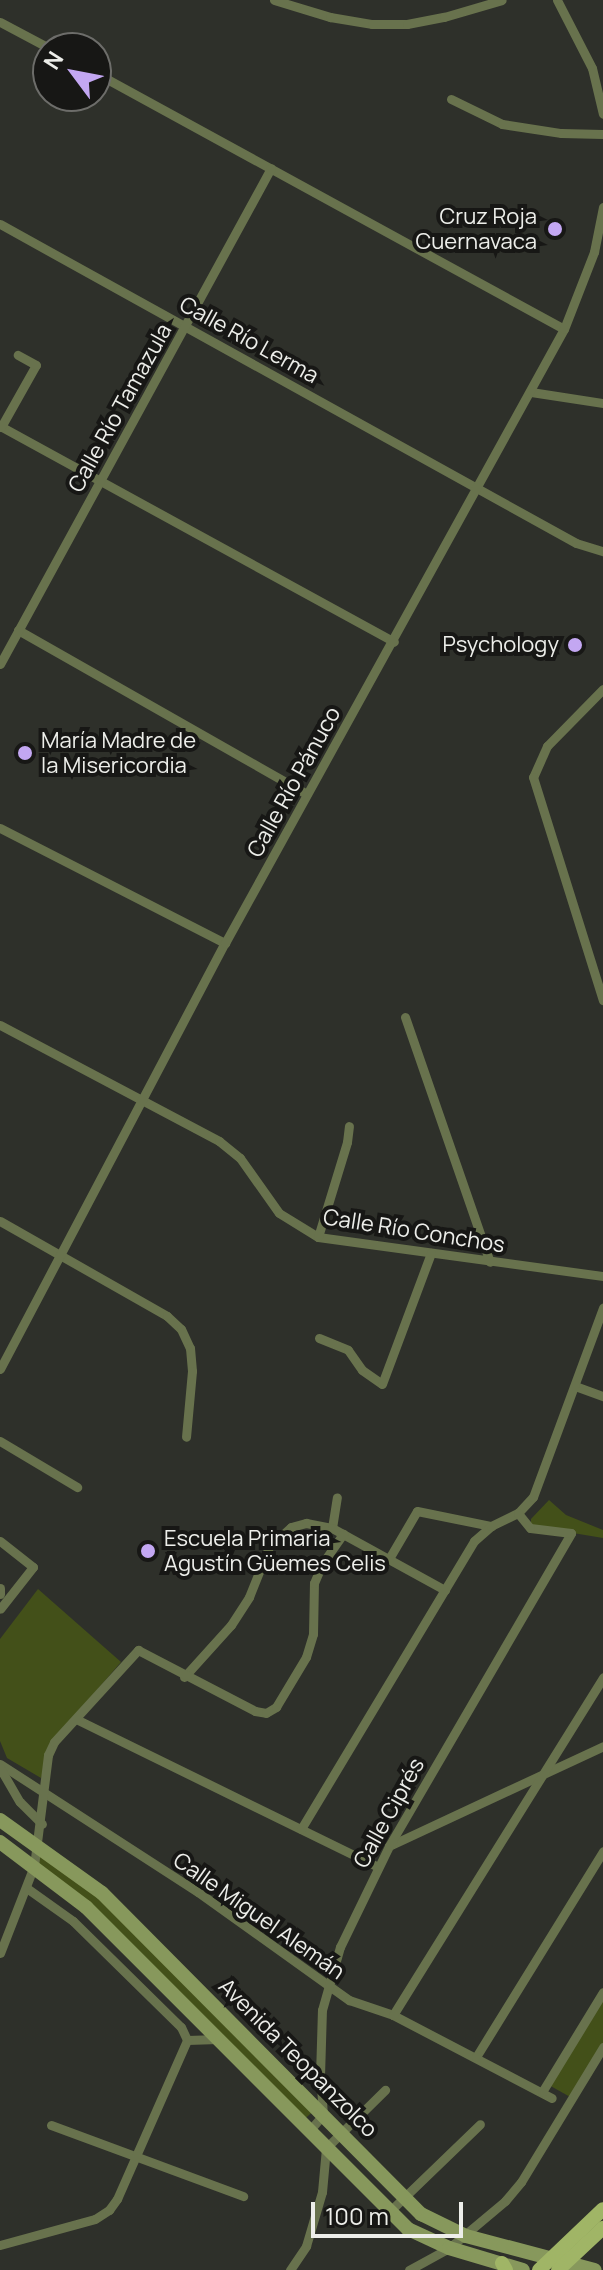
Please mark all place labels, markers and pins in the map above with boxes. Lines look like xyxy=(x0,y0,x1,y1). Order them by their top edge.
place label: Cruz Roja Cuernavaca xyxy=(415,203,537,254)
marker: Cruz Roja Cuernavaca xyxy=(544,218,566,240)
place label: Psychology xyxy=(442,632,559,658)
marker: Psychology xyxy=(566,636,584,654)
place label: María Madre de la Misericordia xyxy=(41,727,196,778)
marker: María Madre de la Misericordia xyxy=(16,744,34,762)
place label: Escuela Primaria Agustín Güemes Celis xyxy=(164,1525,386,1576)
marker: Escuela Primaria Agustín Güemes Celis xyxy=(139,1542,157,1560)

